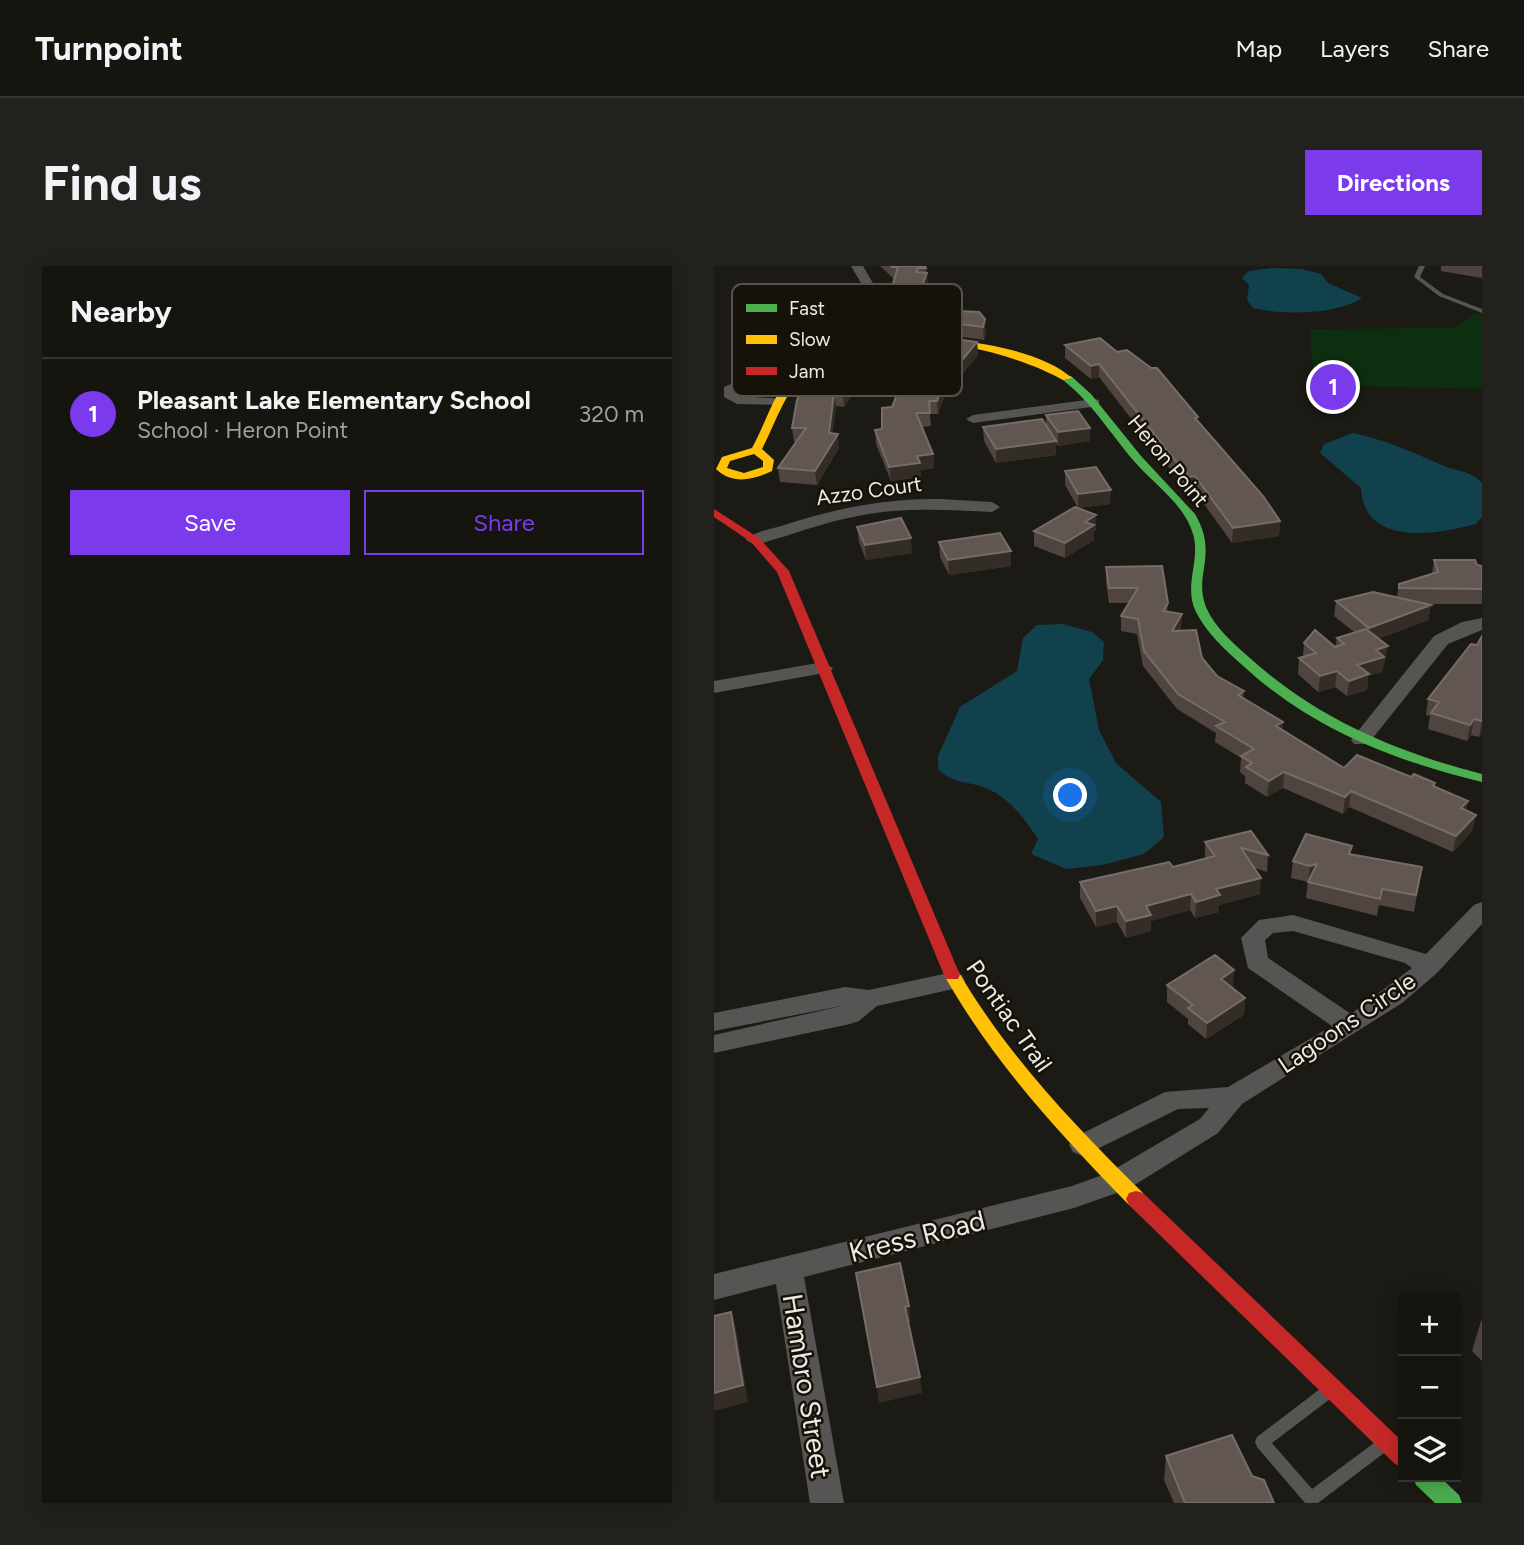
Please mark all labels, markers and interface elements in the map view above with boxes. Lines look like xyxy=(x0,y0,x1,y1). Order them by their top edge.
text: Turnpoint xyxy=(35,29,183,68)
text: Map xyxy=(1235,34,1282,63)
text: Layers xyxy=(1320,34,1389,63)
text: Share xyxy=(1427,34,1489,63)
button: Directions xyxy=(1305,150,1482,215)
text: Find us xyxy=(42,153,201,212)
legend xyxy=(732,284,962,396)
text: Nearby xyxy=(70,293,172,330)
text: Fast xyxy=(789,297,825,320)
text: Slow xyxy=(789,328,831,351)
text: Jam xyxy=(789,360,825,383)
pin: 1 xyxy=(1310,361,1356,413)
text: Pleasant Lake Elementary School xyxy=(137,384,531,416)
text: 1 xyxy=(88,400,98,428)
text: 320 m xyxy=(579,400,644,428)
street label: Heron Point xyxy=(1123,410,1214,512)
text: School · Heron Point xyxy=(137,416,348,444)
street label: Azzo Court xyxy=(815,471,923,510)
button: Save xyxy=(70,490,350,555)
button: Share xyxy=(364,490,644,555)
your location xyxy=(1053,778,1087,812)
street label: Pontiac Trail xyxy=(960,954,1059,1077)
street label: Lagoons Circle xyxy=(1272,966,1421,1079)
street label: Kress Road xyxy=(845,1203,989,1269)
street label: Hambro Street xyxy=(776,1291,838,1481)
map controls xyxy=(1398,1293,1461,1482)
button: + xyxy=(1398,1293,1461,1356)
button: − xyxy=(1398,1356,1461,1419)
button: layers xyxy=(1398,1419,1461,1482)

